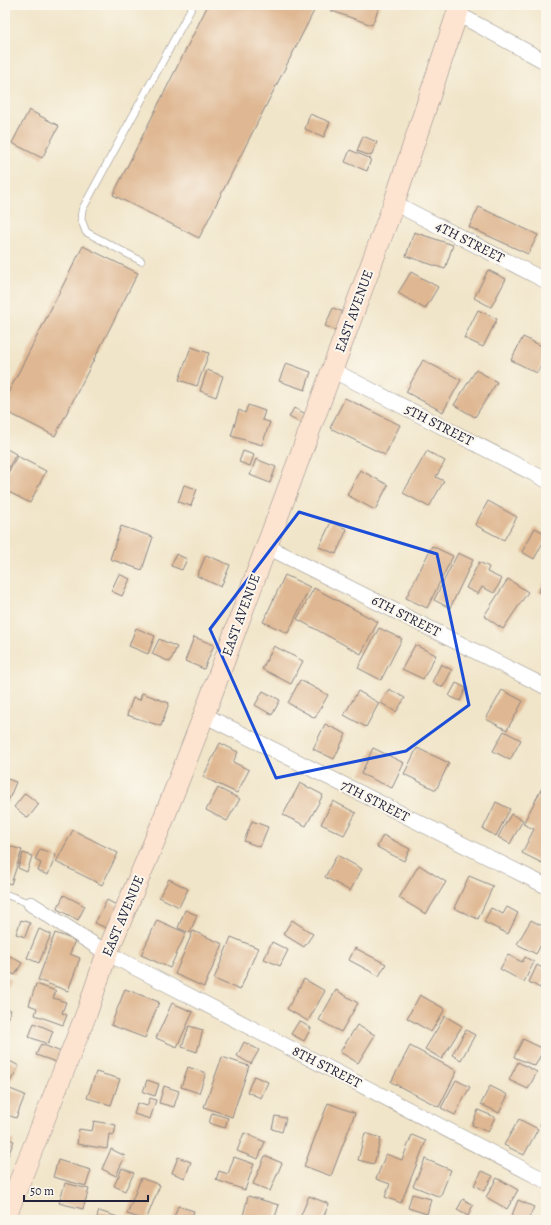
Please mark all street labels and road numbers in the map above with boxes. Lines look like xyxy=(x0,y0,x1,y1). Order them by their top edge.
street label: 4TH STREET xyxy=(432,216,508,268)
street label: EAST AVENUE xyxy=(330,267,378,355)
street label: 5TH STREET xyxy=(401,400,477,451)
street label: EAST AVENUE xyxy=(217,571,265,659)
street label: 6TH STREET xyxy=(368,590,444,642)
street label: 7TH STREET xyxy=(337,776,413,827)
street label: EAST AVENUE xyxy=(97,872,149,960)
street label: 8TH STREET xyxy=(289,1041,365,1093)

